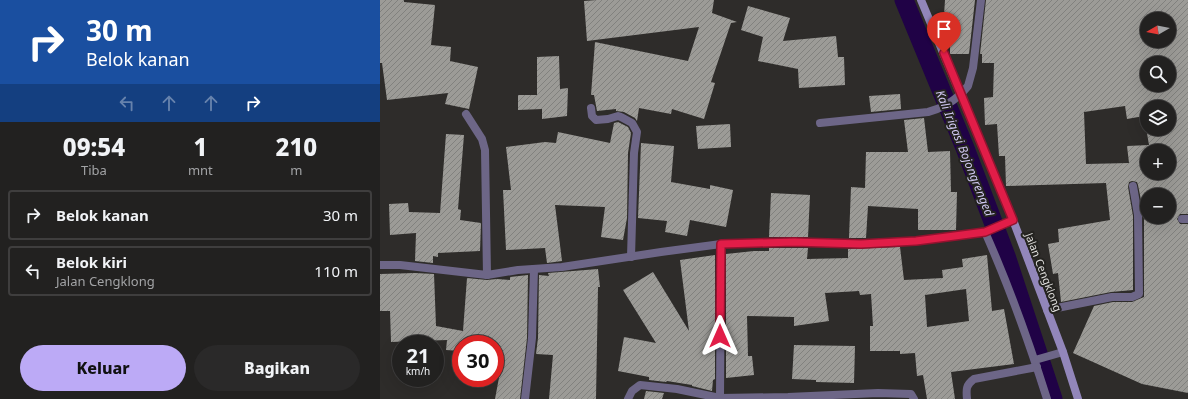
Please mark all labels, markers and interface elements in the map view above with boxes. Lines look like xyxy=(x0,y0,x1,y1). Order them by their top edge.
text: 30 m xyxy=(86,11,153,49)
pin xyxy=(927,12,961,53)
north arrow xyxy=(1140,12,1176,48)
map controls xyxy=(1140,12,1176,224)
icon: right xyxy=(20,16,72,68)
icon: arrive xyxy=(933,18,955,40)
text: Belok kanan xyxy=(86,47,190,71)
button: search xyxy=(1140,56,1176,92)
water label: Kali Irigasi Bojongrenged xyxy=(932,87,999,220)
icon: left xyxy=(116,92,138,114)
icon: ahead xyxy=(158,92,180,114)
icon: ahead xyxy=(200,92,222,114)
icon: right xyxy=(242,92,264,114)
button: layers xyxy=(1140,100,1176,136)
text: 09:54 xyxy=(63,130,125,163)
text: 1 xyxy=(193,130,207,163)
text: 210 xyxy=(276,130,317,163)
button: + xyxy=(1140,144,1176,180)
text: Tiba xyxy=(81,161,107,179)
text: mnt xyxy=(188,161,213,179)
text: m xyxy=(290,161,302,179)
button: − xyxy=(1140,188,1176,224)
icon: right xyxy=(22,204,44,226)
text: Belok kanan xyxy=(56,205,149,225)
text: 30 m xyxy=(323,205,358,225)
street label: Jalan Cengklong xyxy=(1022,229,1066,314)
text: Belok kiri xyxy=(56,252,127,272)
icon: left xyxy=(22,260,44,282)
text: 110 m xyxy=(314,261,358,281)
text: Jalan Cengklong xyxy=(56,272,155,290)
position arrow xyxy=(699,315,741,357)
speed limit sign: 30 xyxy=(452,335,504,387)
text: 21 xyxy=(407,342,429,369)
button: Keluar xyxy=(20,345,186,391)
button: Bagikan xyxy=(194,345,360,391)
text: km/h xyxy=(406,364,430,378)

